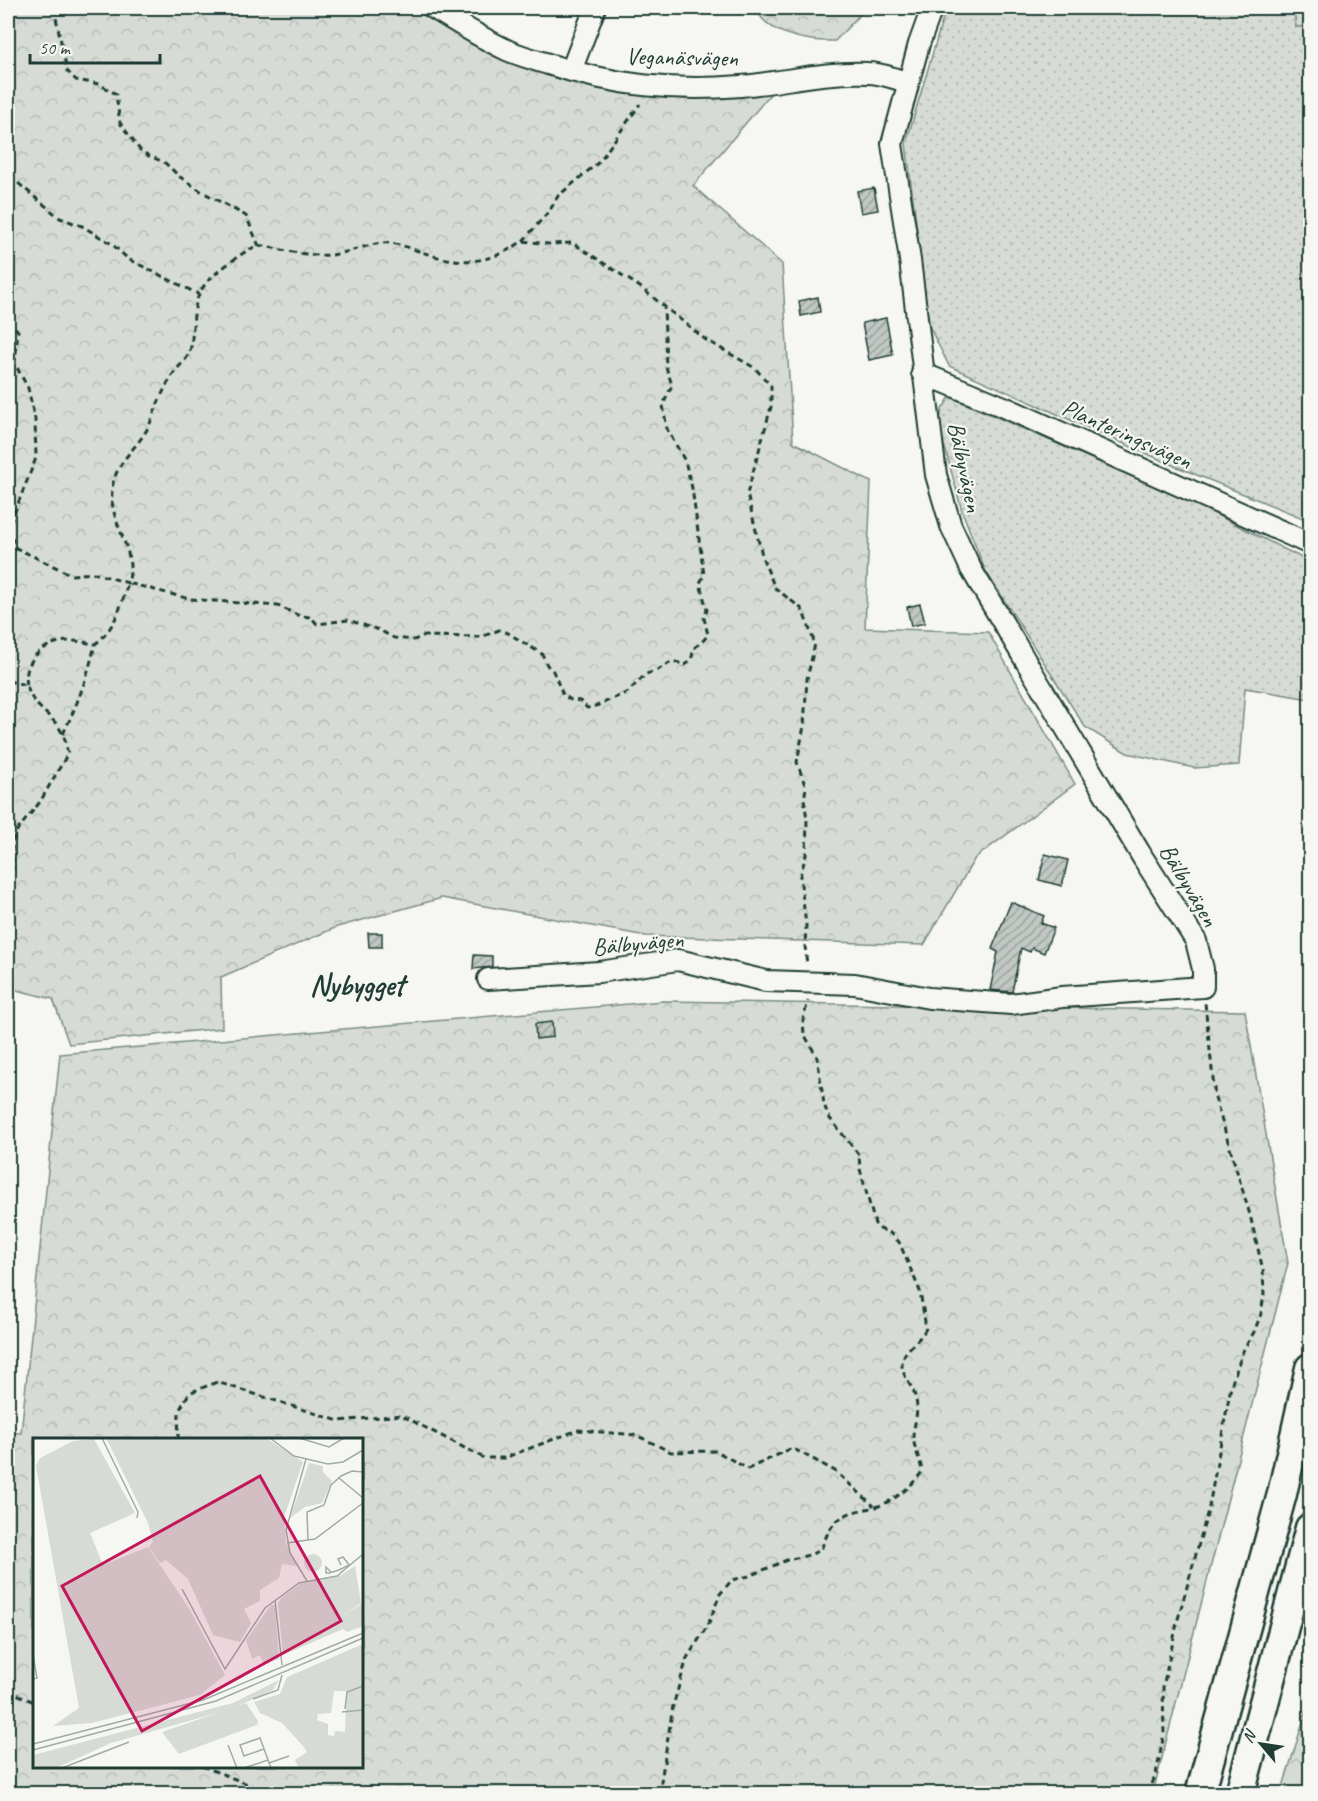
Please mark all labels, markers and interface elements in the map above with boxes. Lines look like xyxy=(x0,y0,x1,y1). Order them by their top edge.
scale bar xyxy=(30,27,160,65)
text: 50 m xyxy=(39,37,72,59)
street label: Veganäsvägen xyxy=(626,41,738,73)
street label: Planteringsvägen xyxy=(1058,392,1197,476)
street label: Bälbyvägen xyxy=(941,419,989,515)
street label: Bälbyvägen xyxy=(1153,838,1225,932)
street label: Bälbyvägen xyxy=(591,924,685,962)
district label: Nybygget xyxy=(310,966,409,1004)
inset map xyxy=(33,1438,363,1768)
north arrow xyxy=(1231,1714,1291,1774)
text: N xyxy=(1238,1725,1261,1746)

